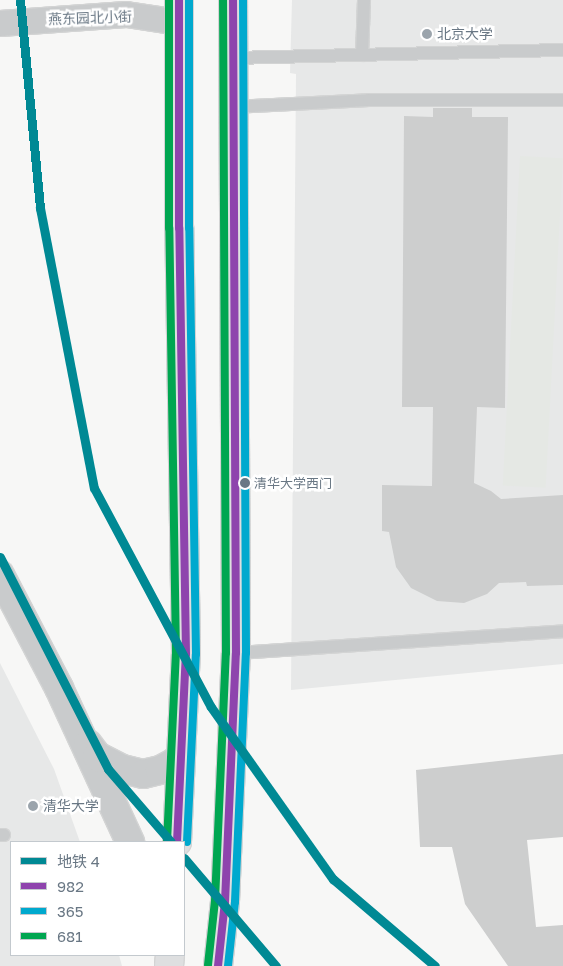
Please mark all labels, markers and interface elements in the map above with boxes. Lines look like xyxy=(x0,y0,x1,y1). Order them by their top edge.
street label: 燕东园北小街 xyxy=(48,8,132,28)
place label: 北京大学 xyxy=(437,26,493,42)
marker: 北京大学 xyxy=(421,28,433,40)
place label: 清华大学西门 xyxy=(254,475,332,491)
marker: 清华大学西门 xyxy=(240,478,250,488)
place label: 清华大学 xyxy=(43,798,99,814)
marker: 清华大学 xyxy=(27,800,39,812)
legend xyxy=(10,841,185,956)
text: 地铁 4 xyxy=(57,852,100,870)
text: 982 xyxy=(57,877,84,895)
text: 365 xyxy=(57,902,84,920)
text: 681 xyxy=(57,927,83,945)

